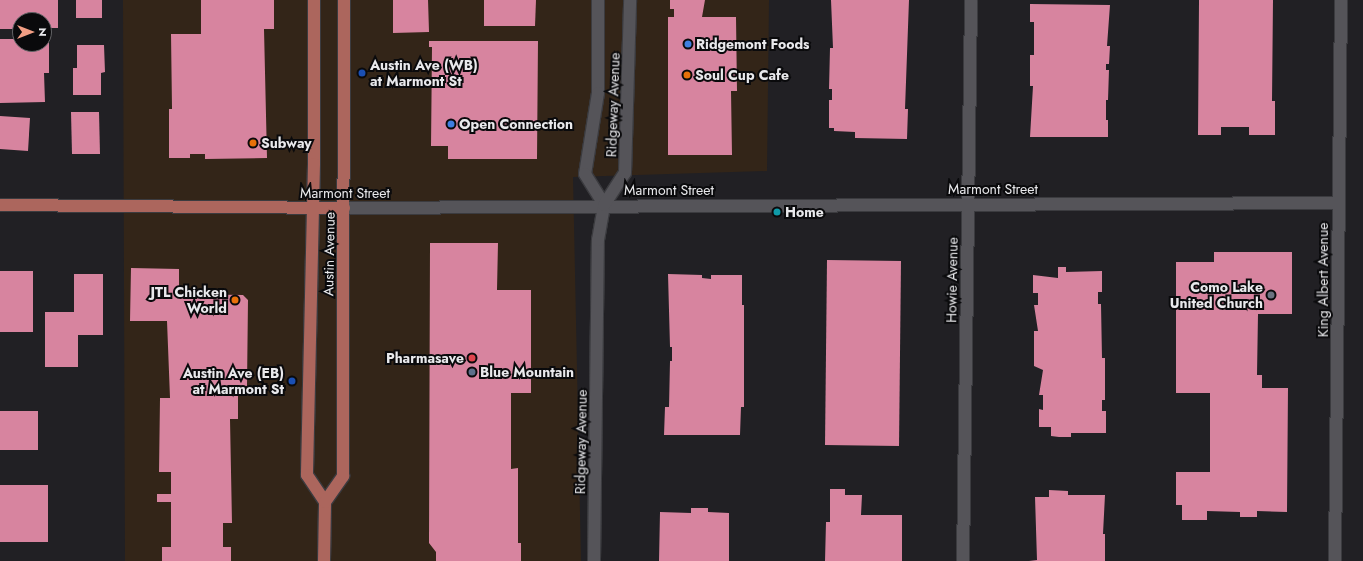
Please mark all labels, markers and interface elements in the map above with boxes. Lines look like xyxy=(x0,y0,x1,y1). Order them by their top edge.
north arrow xyxy=(12,12,52,52)
text: N xyxy=(35,28,51,36)
place label: Ridgemont Foods xyxy=(696,36,809,52)
marker: Ridgemont Foods xyxy=(683,39,693,49)
street label: Ridgeway Avenue xyxy=(603,52,623,158)
place label: Austin Ave (WB) at Marmont St xyxy=(370,57,478,90)
place label: Soul Cup Cafe xyxy=(695,67,789,83)
marker: Austin Ave (WB) at Marmont St xyxy=(357,68,367,78)
marker: Soul Cup Cafe xyxy=(682,70,692,80)
place label: Open Connection xyxy=(459,116,573,132)
marker: Open Connection xyxy=(446,119,456,129)
place label: Subway xyxy=(261,135,312,151)
marker: Subway xyxy=(248,138,258,148)
street label: Marmont Street xyxy=(948,181,1038,197)
street label: Marmont Street xyxy=(624,182,714,198)
street label: Marmont Street xyxy=(300,185,390,201)
place label: Home xyxy=(785,204,824,220)
marker: Home xyxy=(772,207,782,217)
street label: Austin Avenue xyxy=(320,212,338,296)
street label: King Albert Avenue xyxy=(1315,223,1331,337)
street label: Howie Avenue xyxy=(943,237,961,323)
place label: Como Lake United Church xyxy=(1170,279,1263,312)
place label: JTL Chicken World xyxy=(150,284,227,316)
marker: Como Lake United Church xyxy=(1266,290,1276,300)
marker: JTL Chicken World xyxy=(230,295,240,305)
place label: Pharmasave xyxy=(386,350,464,366)
marker: Pharmasave xyxy=(467,353,477,363)
place label: Blue Mountain xyxy=(480,364,574,380)
place label: Austin Ave (EB) at Marmont St xyxy=(183,365,284,398)
marker: Blue Mountain xyxy=(467,367,477,377)
marker: Austin Ave (EB) at Marmont St xyxy=(287,376,297,386)
street label: Ridgeway Avenue xyxy=(572,390,590,494)

